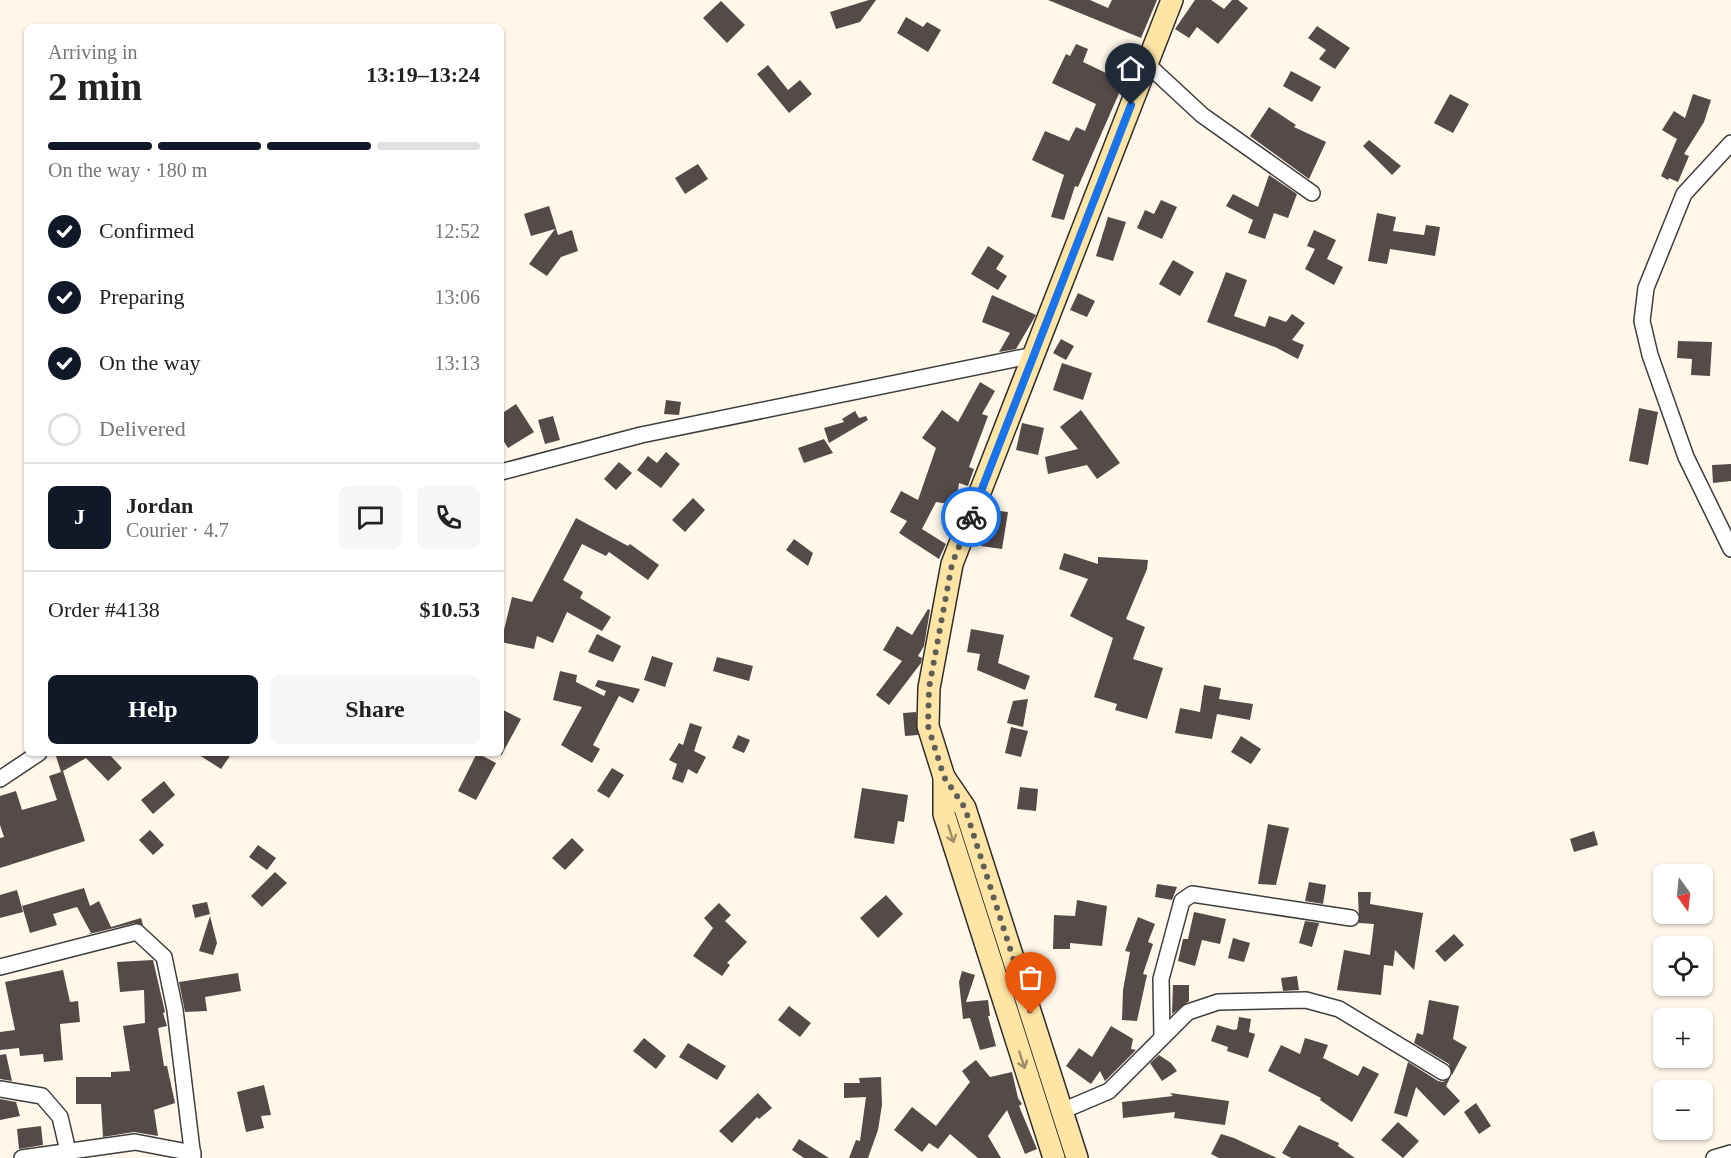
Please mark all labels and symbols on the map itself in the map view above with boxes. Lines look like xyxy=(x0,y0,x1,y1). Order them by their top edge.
pin xyxy=(1105,43,1156,105)
courier xyxy=(941,487,1001,547)
one-way arrow xyxy=(946,824,957,843)
north arrow xyxy=(1653,864,1713,924)
pin xyxy=(1005,952,1056,1014)
one-way arrow xyxy=(1017,1050,1028,1069)

